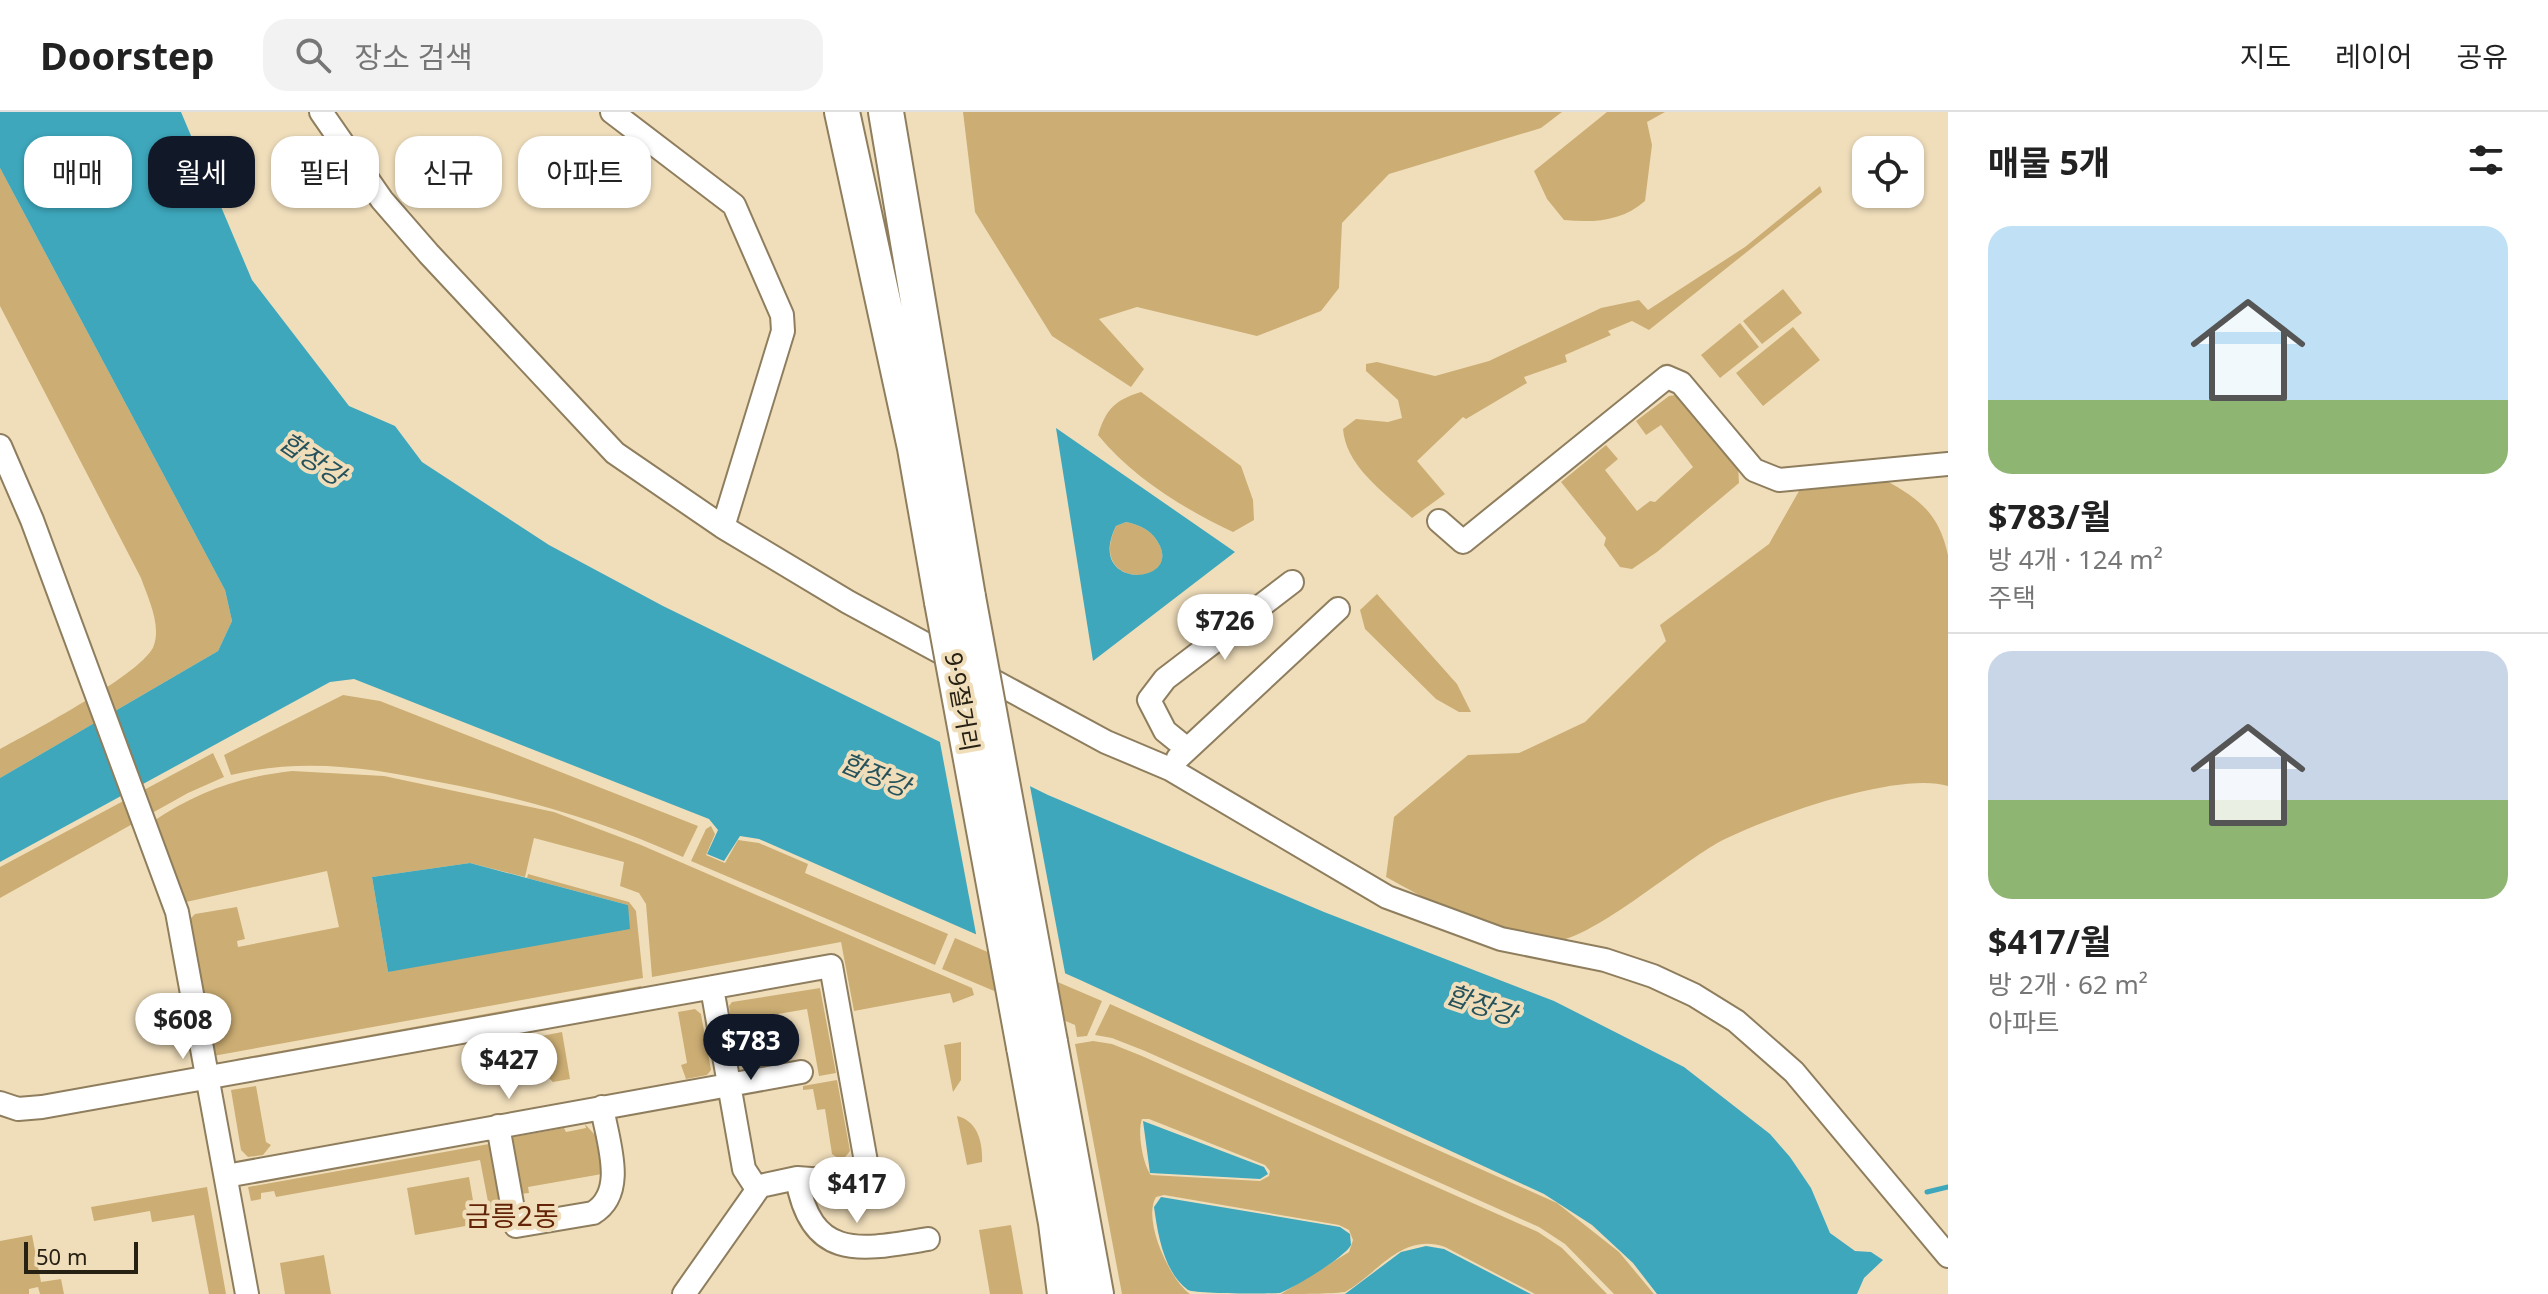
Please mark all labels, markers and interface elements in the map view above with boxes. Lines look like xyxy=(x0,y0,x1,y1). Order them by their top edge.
search box xyxy=(263,19,823,91)
text: Doorstep xyxy=(40,29,215,81)
icon: search xyxy=(291,33,335,77)
text: 장소 검색 xyxy=(355,36,473,77)
text: 지도 xyxy=(2240,37,2291,75)
text: 레이어 xyxy=(2335,37,2412,75)
text: 공유 xyxy=(2456,37,2508,75)
chip: 매매 xyxy=(24,136,132,208)
chip: 월세 xyxy=(148,136,255,208)
chip: 필터 xyxy=(271,136,379,208)
chip: 신규 xyxy=(395,136,502,208)
chip: 아파트 xyxy=(518,136,651,208)
map controls xyxy=(1852,136,1924,208)
button: locate xyxy=(1852,136,1924,208)
icon: filters xyxy=(2464,138,2508,182)
text: 매물 5개 xyxy=(1988,139,2110,185)
icon: home xyxy=(2176,278,2320,422)
water label: 합장강 xyxy=(273,423,355,495)
text: $783/월 xyxy=(1988,493,2111,539)
text: 방 4개 · 124 m² xyxy=(1988,541,2163,577)
text: 주택 xyxy=(1988,579,2036,615)
pin: $726 xyxy=(1178,594,1272,662)
text: $726 xyxy=(1195,602,1255,638)
street label: 9·9절거리 xyxy=(938,650,987,754)
icon: home xyxy=(2176,703,2320,847)
water label: 합장강 xyxy=(835,743,918,806)
text: $417/월 xyxy=(1988,918,2111,964)
text: 방 2개 · 62 m² xyxy=(1988,966,2148,1002)
water label: 합장강 xyxy=(1442,975,1524,1034)
pin: $608 xyxy=(136,993,230,1061)
text: $608 xyxy=(153,1001,213,1037)
text: 아파트 xyxy=(1988,1004,2060,1040)
pin: $783 xyxy=(704,1014,798,1082)
text: $783 xyxy=(721,1022,781,1058)
pin: $427 xyxy=(462,1033,556,1101)
text: $427 xyxy=(479,1041,539,1077)
pin: $417 xyxy=(810,1157,904,1225)
text: $417 xyxy=(827,1165,887,1201)
district label: 금릉2동 xyxy=(465,1196,559,1234)
scale bar xyxy=(24,1238,138,1274)
text: 50 m xyxy=(36,1241,87,1271)

